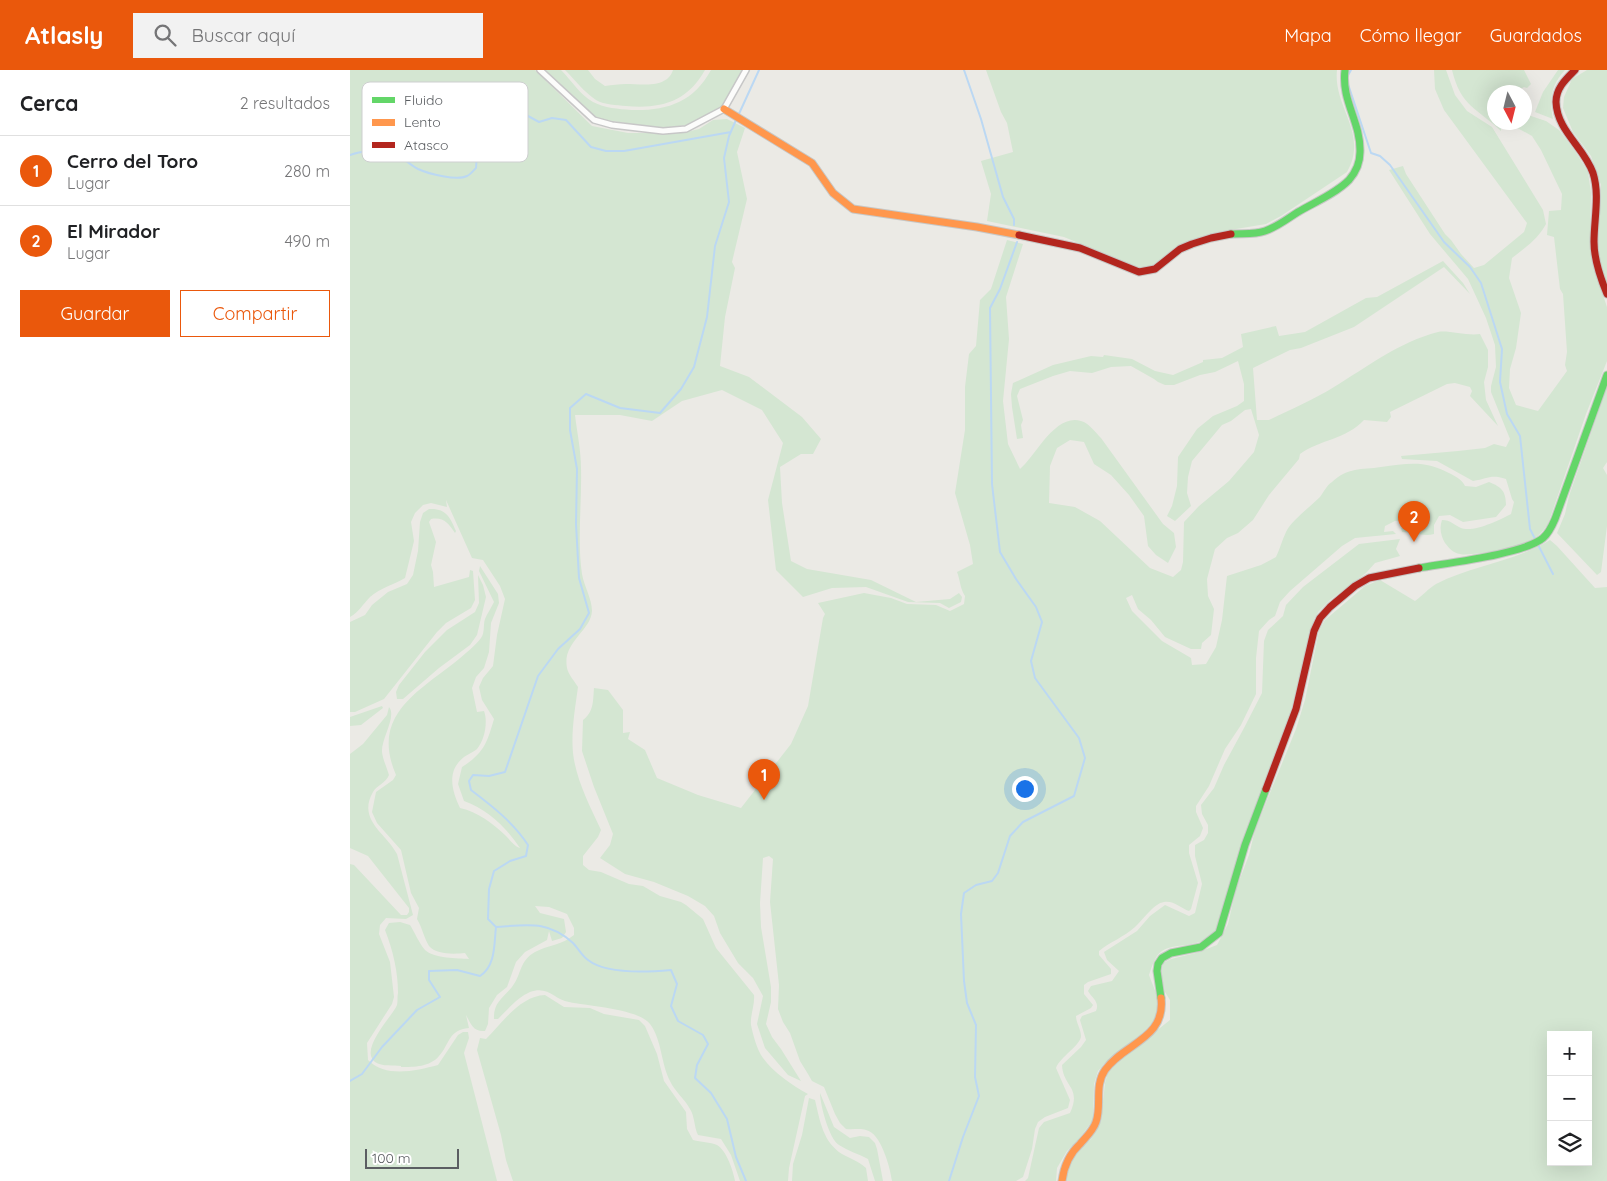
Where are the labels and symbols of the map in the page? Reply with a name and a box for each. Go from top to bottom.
legend [362,82,528,162]
north arrow [1487,85,1532,130]
text: Fluido [404,91,443,109]
text: Lento [404,113,441,131]
text: Atasco [404,136,449,154]
pin: 2 [1398,501,1430,542]
pin: 1 [748,759,780,800]
your location [1012,776,1038,802]
scale bar [365,1146,459,1169]

